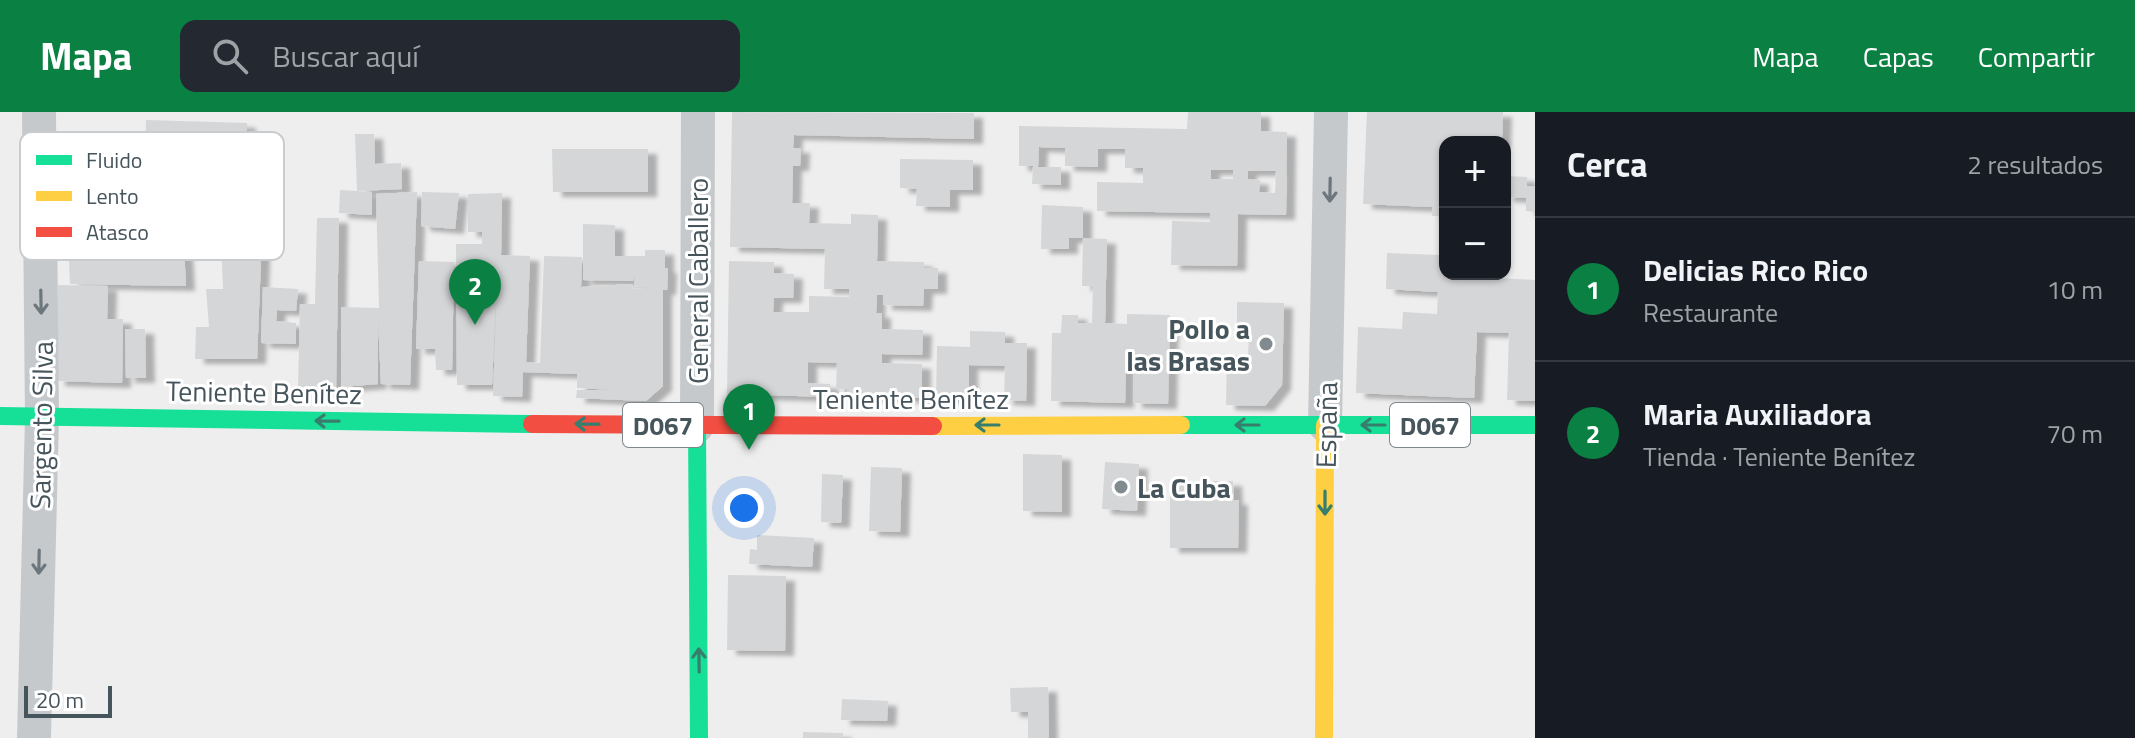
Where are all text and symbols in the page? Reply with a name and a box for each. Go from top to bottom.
search box [180,20,740,92]
text: Mapa [40,27,132,85]
text: Buscar aquí [272,33,419,79]
icon: search [208,34,252,78]
text: Mapa [1752,35,1819,78]
text: Capas [1863,35,1934,78]
text: Compartir [1978,35,2095,78]
legend [20,132,284,260]
map controls [1439,136,1511,280]
button: + [1439,136,1511,208]
text: Cerca [1567,138,1648,190]
text: Fluido [86,143,142,177]
text: 2 resultados [1967,145,2103,184]
one-way arrow [1322,176,1338,203]
street label: General Caballero [676,178,719,384]
text: Lento [86,179,139,213]
button: − [1439,208,1511,280]
text: Atasco [86,215,149,249]
text: Delicias Rico Rico [1643,247,1868,293]
pin: 2 [449,259,501,325]
text: 1 [1586,270,1600,309]
text: 10 m [2046,270,2103,309]
one-way arrow [33,288,49,315]
text: Restaurante [1643,293,1778,332]
place label: Pollo a las Brasas [1126,307,1250,382]
marker: Pollo a las Brasas [1257,335,1275,353]
street label: Sargento Silva [18,341,64,509]
street label: Teniente Benítez [166,369,362,415]
street label: Teniente Benítez [813,377,1009,420]
street label: España [1304,381,1348,469]
pin: 1 [723,384,775,450]
text: Maria Auxiliadora [1643,391,1872,437]
road number: D067 [623,403,703,447]
road number: D067 [1390,403,1470,447]
one-way arrow [314,413,341,429]
text: 2 [1586,414,1600,453]
text: 70 m [2046,414,2103,453]
one-way arrow [574,416,601,432]
one-way arrow [974,417,1001,433]
one-way arrow [1234,417,1261,433]
one-way arrow [1360,417,1387,433]
text: Tienda · Teniente Benítez [1643,437,1915,476]
place label: La Cuba [1137,466,1231,509]
marker: La Cuba [1112,478,1130,496]
your location [724,488,764,528]
one-way arrow [1317,489,1333,516]
one-way arrow [31,548,46,575]
one-way arrow [691,647,707,674]
scale bar [24,682,112,718]
text: 20 m [36,683,84,717]

